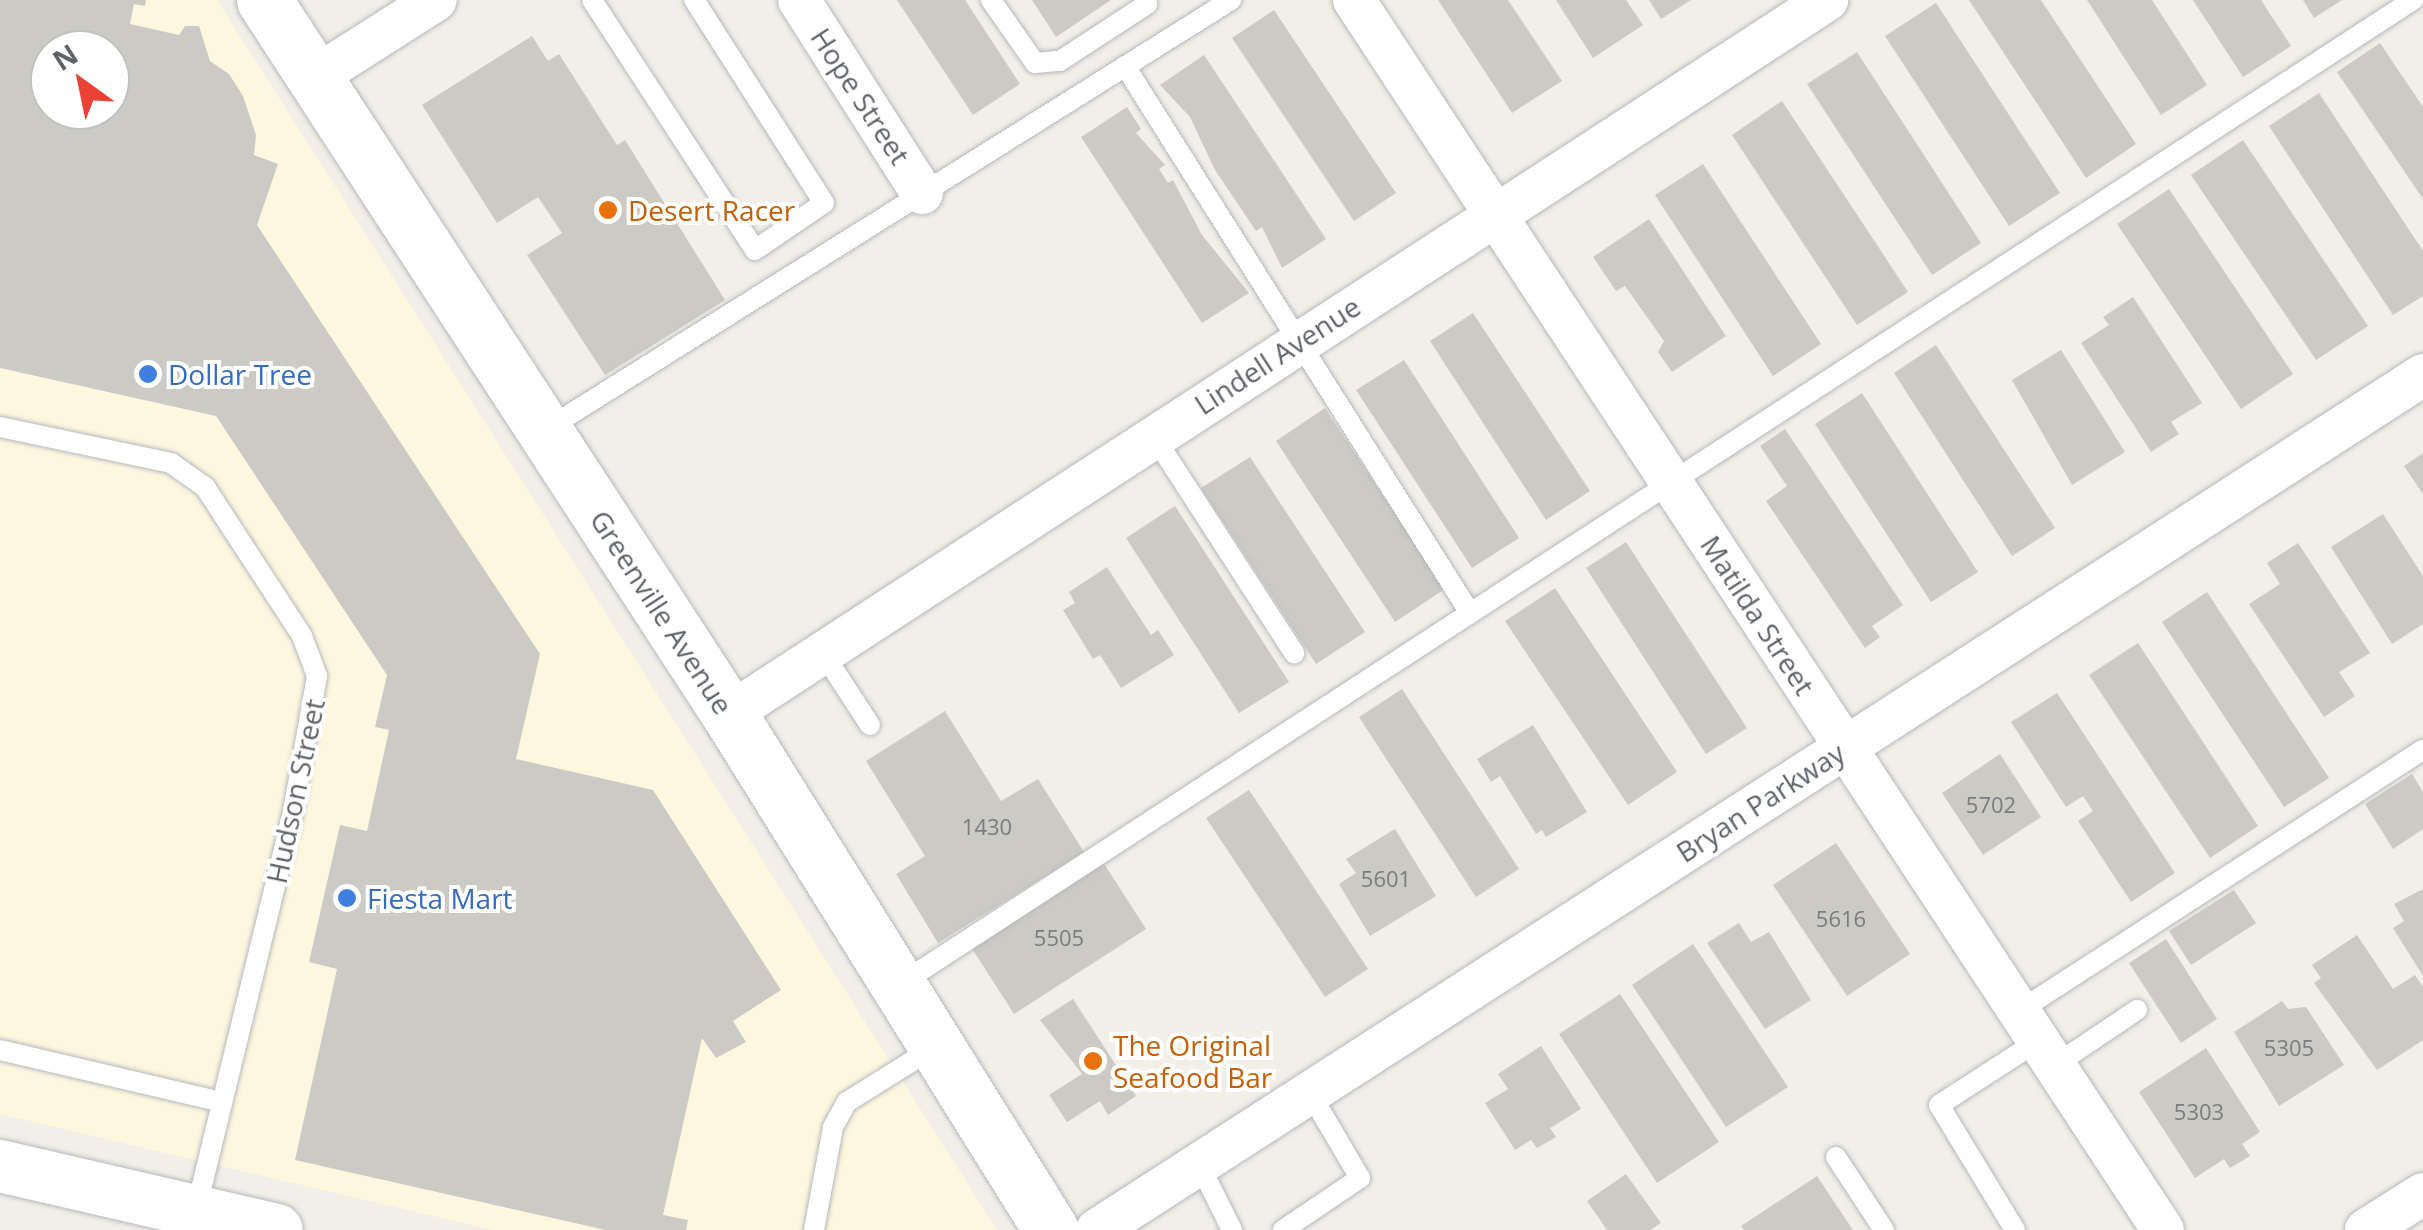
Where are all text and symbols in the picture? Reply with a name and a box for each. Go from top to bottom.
street label: Hope Street [804,22,918,170]
north arrow [30,30,130,130]
text: N [45,34,85,79]
place label: Desert Racer [628,193,795,227]
marker: Desert Racer [597,199,619,221]
street label: Lindell Avenue [1188,289,1366,421]
place label: Dollar Tree [168,357,312,391]
marker: Dollar Tree [137,363,159,385]
street label: Greenville Avenue [584,504,740,720]
street label: Matilda Street [1694,529,1822,701]
street label: Hudson Street [259,696,331,886]
street label: Bryan Parkway [1670,735,1850,869]
house number: 5702 [1966,792,2016,818]
house number: 1430 [962,814,1012,840]
house number: 5601 [1361,866,1411,892]
place label: Fiesta Mart [367,881,513,915]
marker: Fiesta Mart [336,887,358,909]
house number: 5616 [1816,906,1866,932]
house number: 5505 [1034,925,1084,951]
place label: The Original Seafood Bar [1113,1028,1272,1094]
house number: 5305 [2264,1035,2314,1061]
marker: The Original Seafood Bar [1082,1050,1104,1072]
house number: 5303 [2174,1099,2224,1125]

